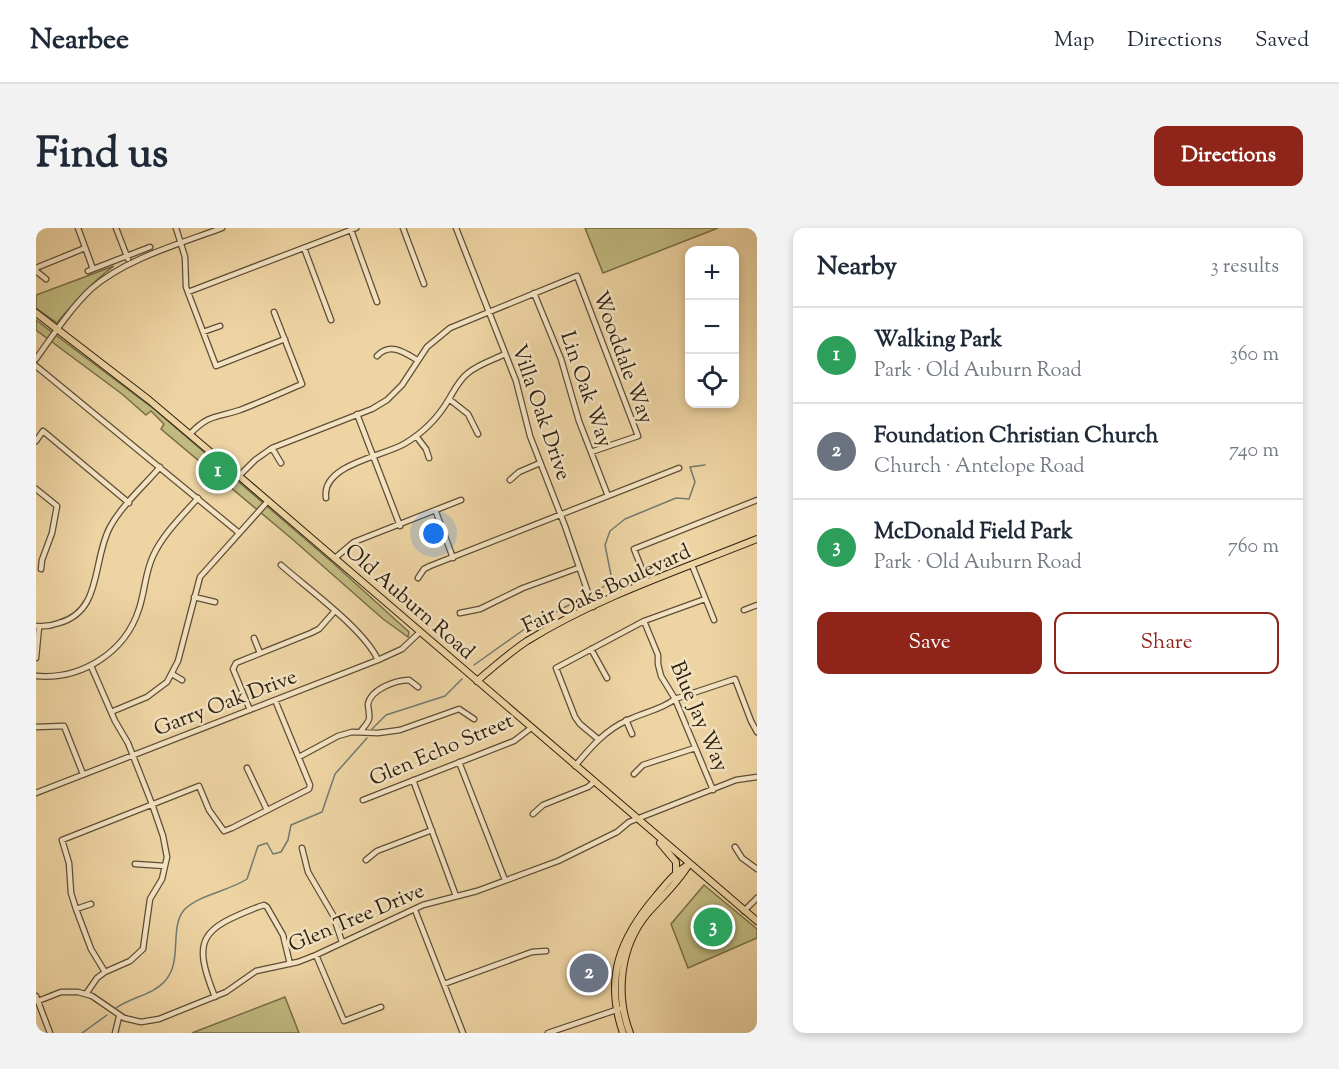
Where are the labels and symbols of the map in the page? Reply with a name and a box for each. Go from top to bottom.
street label: Wooddale Way [584,287,660,429]
street label: Lin Oak Way [551,328,619,452]
street label: Villa Oak Drive [503,341,577,484]
pin: 1 [198,448,237,494]
your location [419,519,448,548]
street label: Old Auburn Road [337,537,480,668]
street label: Fair Oaks Boulevard [518,537,696,642]
street label: Blue Jay Way [661,657,735,777]
street label: Garry Oak Drive [150,663,302,745]
street label: Glen Echo Street [365,707,518,795]
street label: Glen Tree Drive [284,877,429,961]
pin: 3 [694,904,732,950]
pin: 2 [570,950,608,996]

